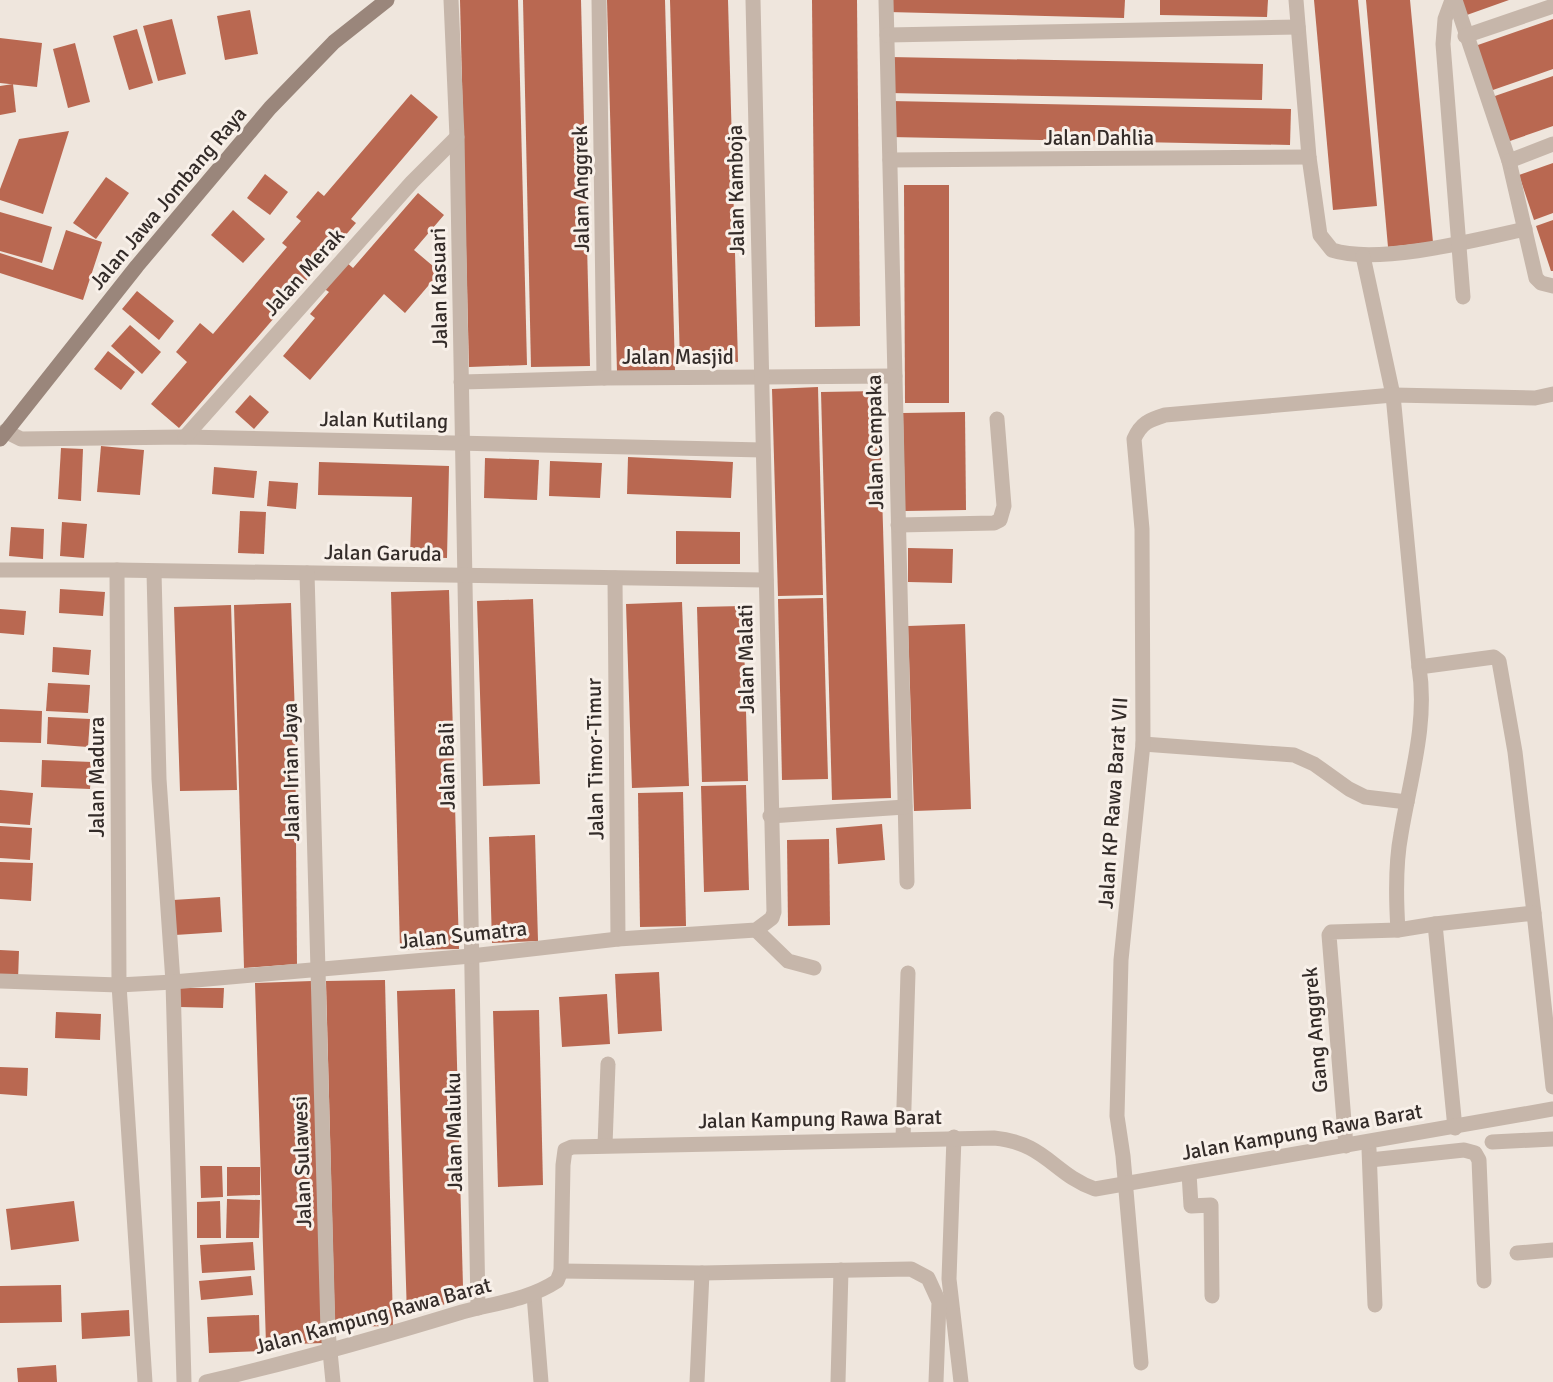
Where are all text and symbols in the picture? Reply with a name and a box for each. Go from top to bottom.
street label: Jalan Jawa Jombang Raya [84,101,252,295]
street label: Jalan Kamboja [722,124,750,256]
street label: Jalan Anggrek [567,125,595,253]
street label: Jalan Dahlia [1044,125,1154,151]
street label: Jalan Merak [258,223,350,321]
street label: Jalan Kasuari [425,227,453,349]
street label: Jalan Masjid [622,344,734,370]
street label: Jalan Cempaka [861,374,889,510]
street label: Jalan Kutilang [319,406,449,434]
street label: Jalan Garuda [324,539,442,567]
street label: Jalan Malati [732,604,760,714]
street label: Jalan Timor-Timur [581,677,609,840]
street label: Jalan KP Rawa Barat VII [1093,696,1133,910]
street label: Jalan Irian Jaya [277,703,305,841]
street label: Jalan Madura [84,717,110,837]
street label: Jalan Bali [433,722,461,810]
street label: Jalan Sumatra [398,915,528,955]
street label: Gang Anggrek [1297,966,1333,1094]
street label: Jalan Maluku [440,1072,468,1192]
street label: Jalan Sulawesi [287,1095,317,1229]
street label: Jalan Kampung Rawa Barat [1180,1098,1424,1166]
street label: Jalan Kampung Rawa Barat [698,1104,942,1134]
street label: Jalan Kampung Rawa Barat [252,1272,494,1360]

